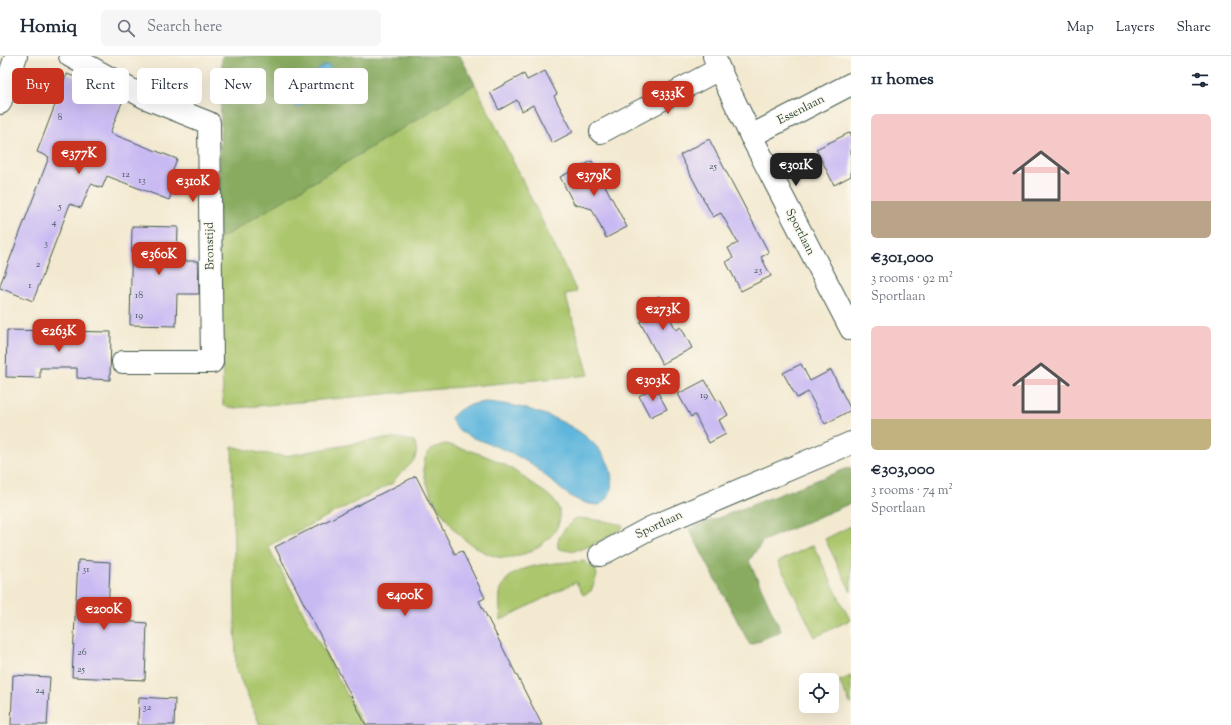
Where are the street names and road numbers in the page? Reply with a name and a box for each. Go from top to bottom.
street label: Essenlaan [774,90,828,130]
street label: Sportlaan [781,205,819,259]
street label: Bronstijd [201,222,219,270]
street label: Sportlaan [632,506,686,544]

